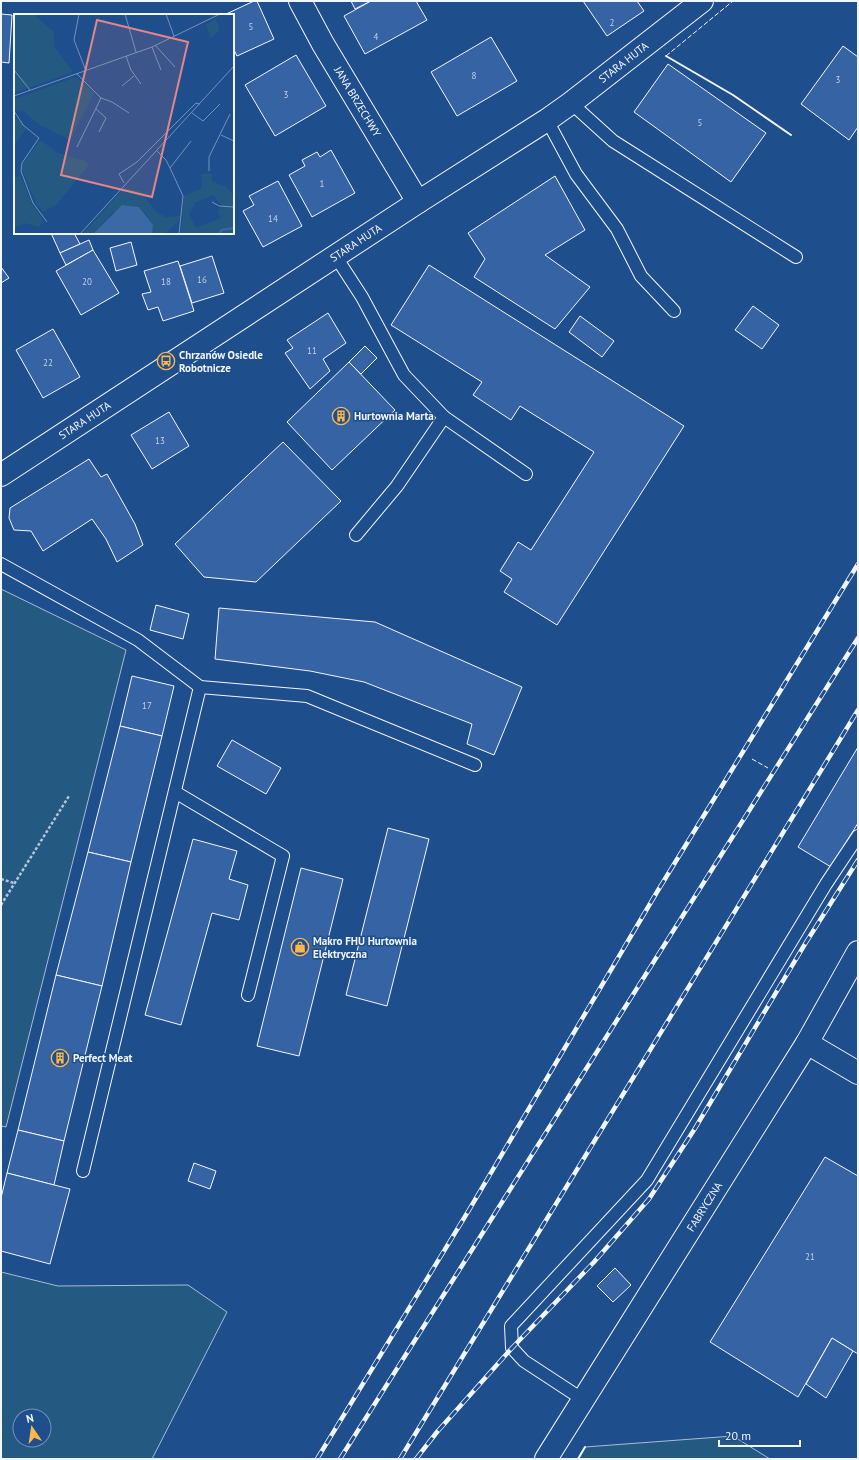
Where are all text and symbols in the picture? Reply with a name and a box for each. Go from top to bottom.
inset map [14,14,234,234]
house number: 2 [610,17,615,28]
house number: 5 [249,21,254,32]
house number: 4 [374,31,379,42]
street label: STARA HUTA [596,38,651,86]
street label: JANA BRZECHWY [331,63,385,140]
house number: 8 [472,70,477,81]
house number: 3 [836,74,841,85]
house number: 3 [284,89,289,100]
house number: 5 [698,117,703,128]
house number: 1 [320,178,325,189]
house number: 14 [268,213,278,224]
street label: STARA HUTA [327,220,385,265]
house number: 16 [197,274,207,285]
house number: 20 [82,276,92,287]
house number: 18 [161,276,171,287]
house number: 11 [307,345,317,356]
place label: Chrzanów Osiedle Robotnicze [179,348,263,375]
bus stop icon: Chrzanów Osiedle Robotnicze [156,351,176,371]
house number: 22 [43,357,53,368]
street label: STARA HUTA [56,398,114,442]
building icon: Hurtownia Marta [331,406,351,426]
place label: Hurtownia Marta [354,409,434,423]
house number: 13 [155,435,165,446]
house number: 17 [142,700,152,711]
place label: Makro FHU Hurtownia Elektryczna [313,934,417,961]
shop icon: Makro FHU Hurtownia Elektryczna [290,937,310,957]
building icon: Perfect Meat [50,1048,70,1068]
place label: Perfect Meat [73,1051,133,1065]
street label: FABRYCZNA [684,1179,725,1234]
house number: 21 [805,1251,815,1262]
north arrow [12,1408,52,1448]
text: N [25,1411,35,1426]
scale bar [719,1422,800,1448]
text: 20 m [725,1428,751,1443]

